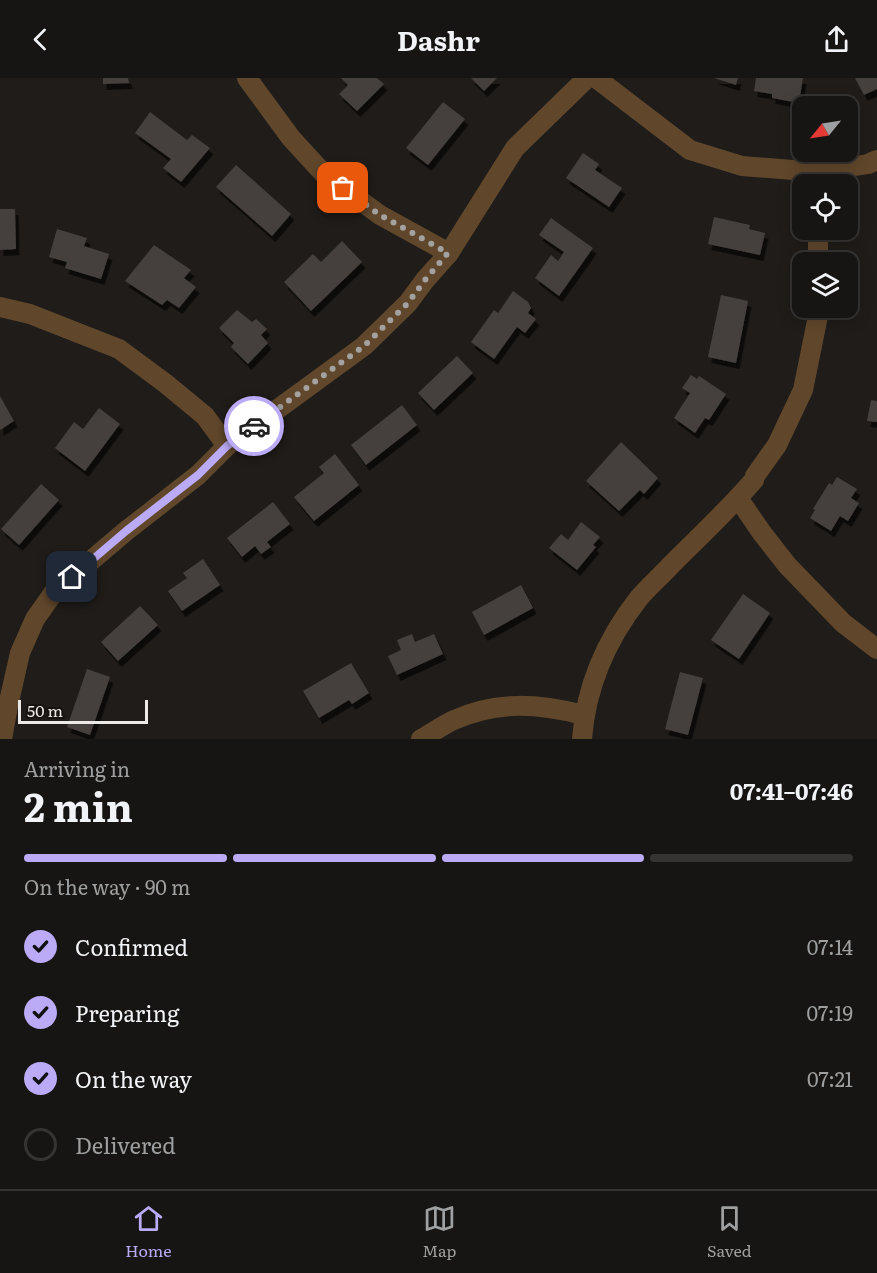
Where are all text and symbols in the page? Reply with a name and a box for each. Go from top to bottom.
text: Dashr [397,19,480,59]
icon: back [24,23,57,56]
icon: share [820,23,853,56]
north arrow [792,96,858,162]
map controls [792,96,858,318]
pin [317,162,368,213]
icon: bag [326,171,359,204]
button: locate [792,174,858,240]
button: layers [792,252,858,318]
courier [224,396,284,456]
icon: car [238,410,271,443]
pin [46,551,97,602]
icon: home [55,560,88,593]
scale bar [18,697,148,724]
text: 50 m [27,698,63,722]
text: Arriving in [24,753,130,783]
text: 07:41–07:46 [730,774,853,807]
text: 2 min [24,776,133,834]
text: On the way · 90 m [24,871,190,901]
icon: check [24,930,57,963]
text: Confirmed [75,930,188,963]
text: 07:14 [807,931,853,961]
icon: check [24,996,57,1029]
text: Preparing [75,996,179,1029]
text: 07:19 [806,997,853,1027]
icon: check [24,1062,57,1095]
text: On the way [75,1062,192,1095]
text: 07:21 [807,1063,853,1093]
text: Delivered [75,1128,176,1161]
tab: Home [125,1202,172,1262]
tab: Map [422,1202,456,1262]
tab: Saved [707,1202,752,1262]

